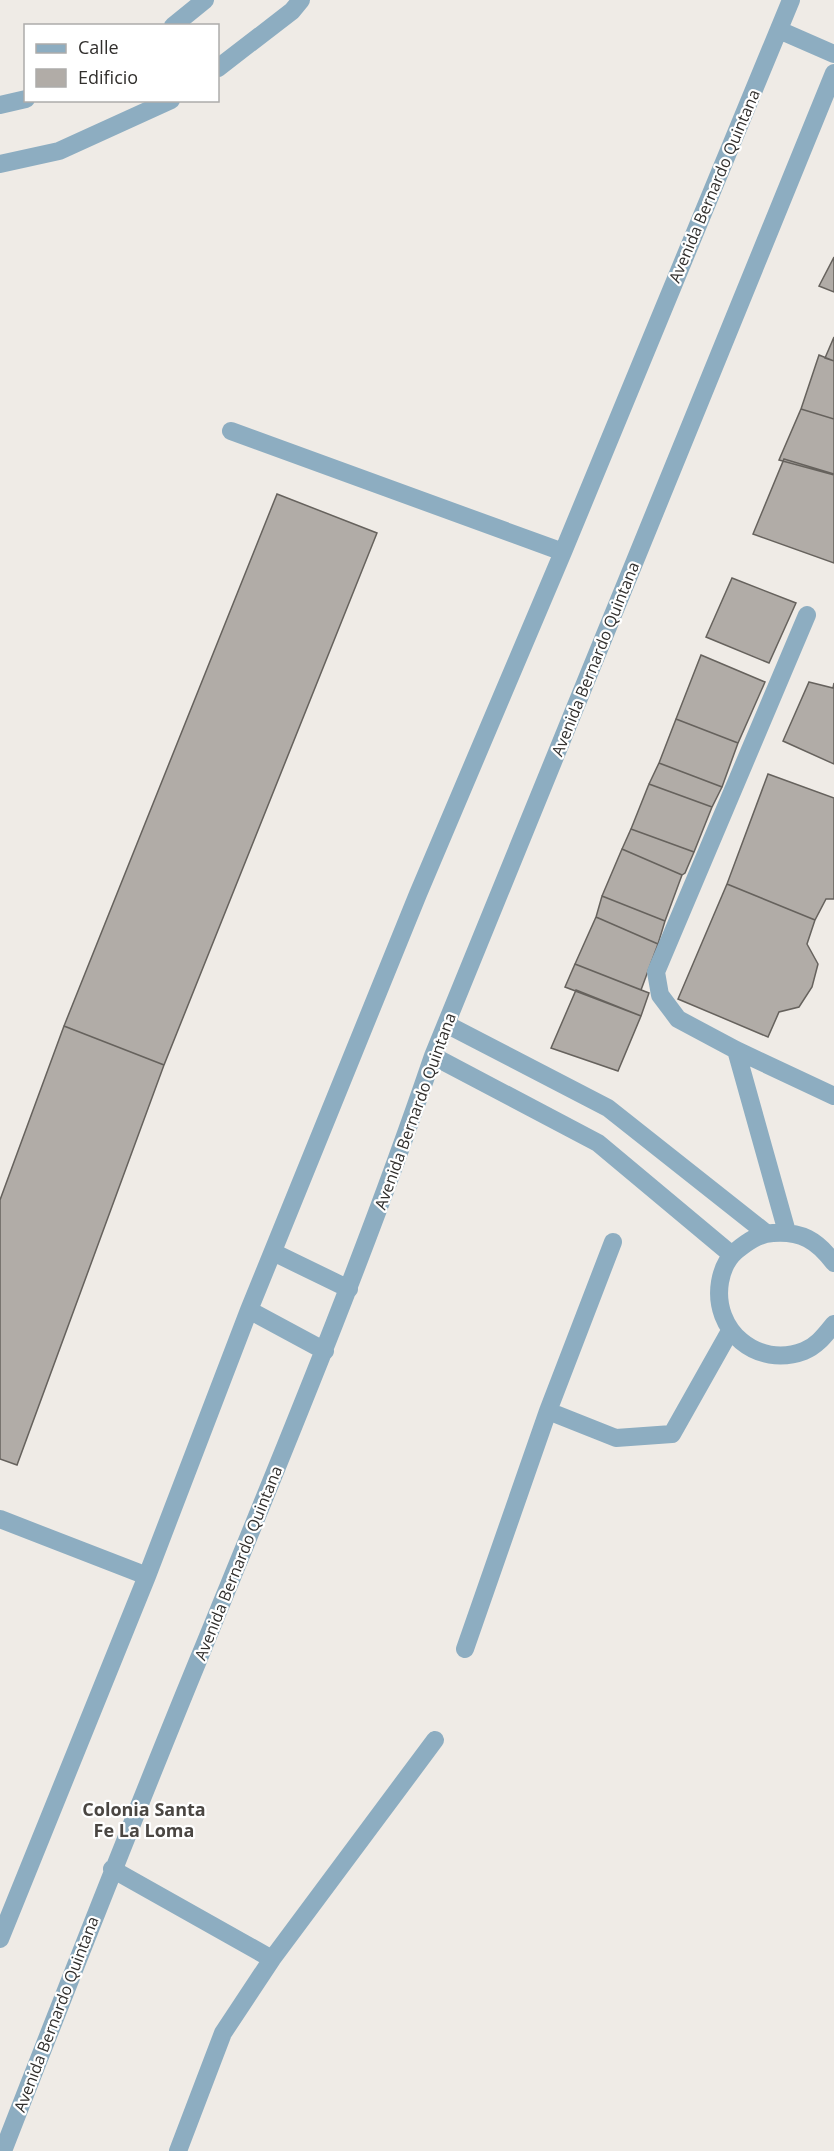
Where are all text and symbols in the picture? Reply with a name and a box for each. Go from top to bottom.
legend [24,24,219,102]
text: Calle [78,35,119,59]
text: Edificio [78,65,138,89]
street label: Avenida Bernardo Quintana [663,86,765,286]
street label: Avenida Bernardo Quintana [546,559,644,759]
street label: Avenida Bernardo Quintana [369,1010,461,1212]
street label: Avenida Bernardo Quintana [189,1463,287,1663]
district label: Colonia Santa Fe La Loma [82,1797,206,1842]
street label: Avenida Bernardo Quintana [8,1913,104,2115]

